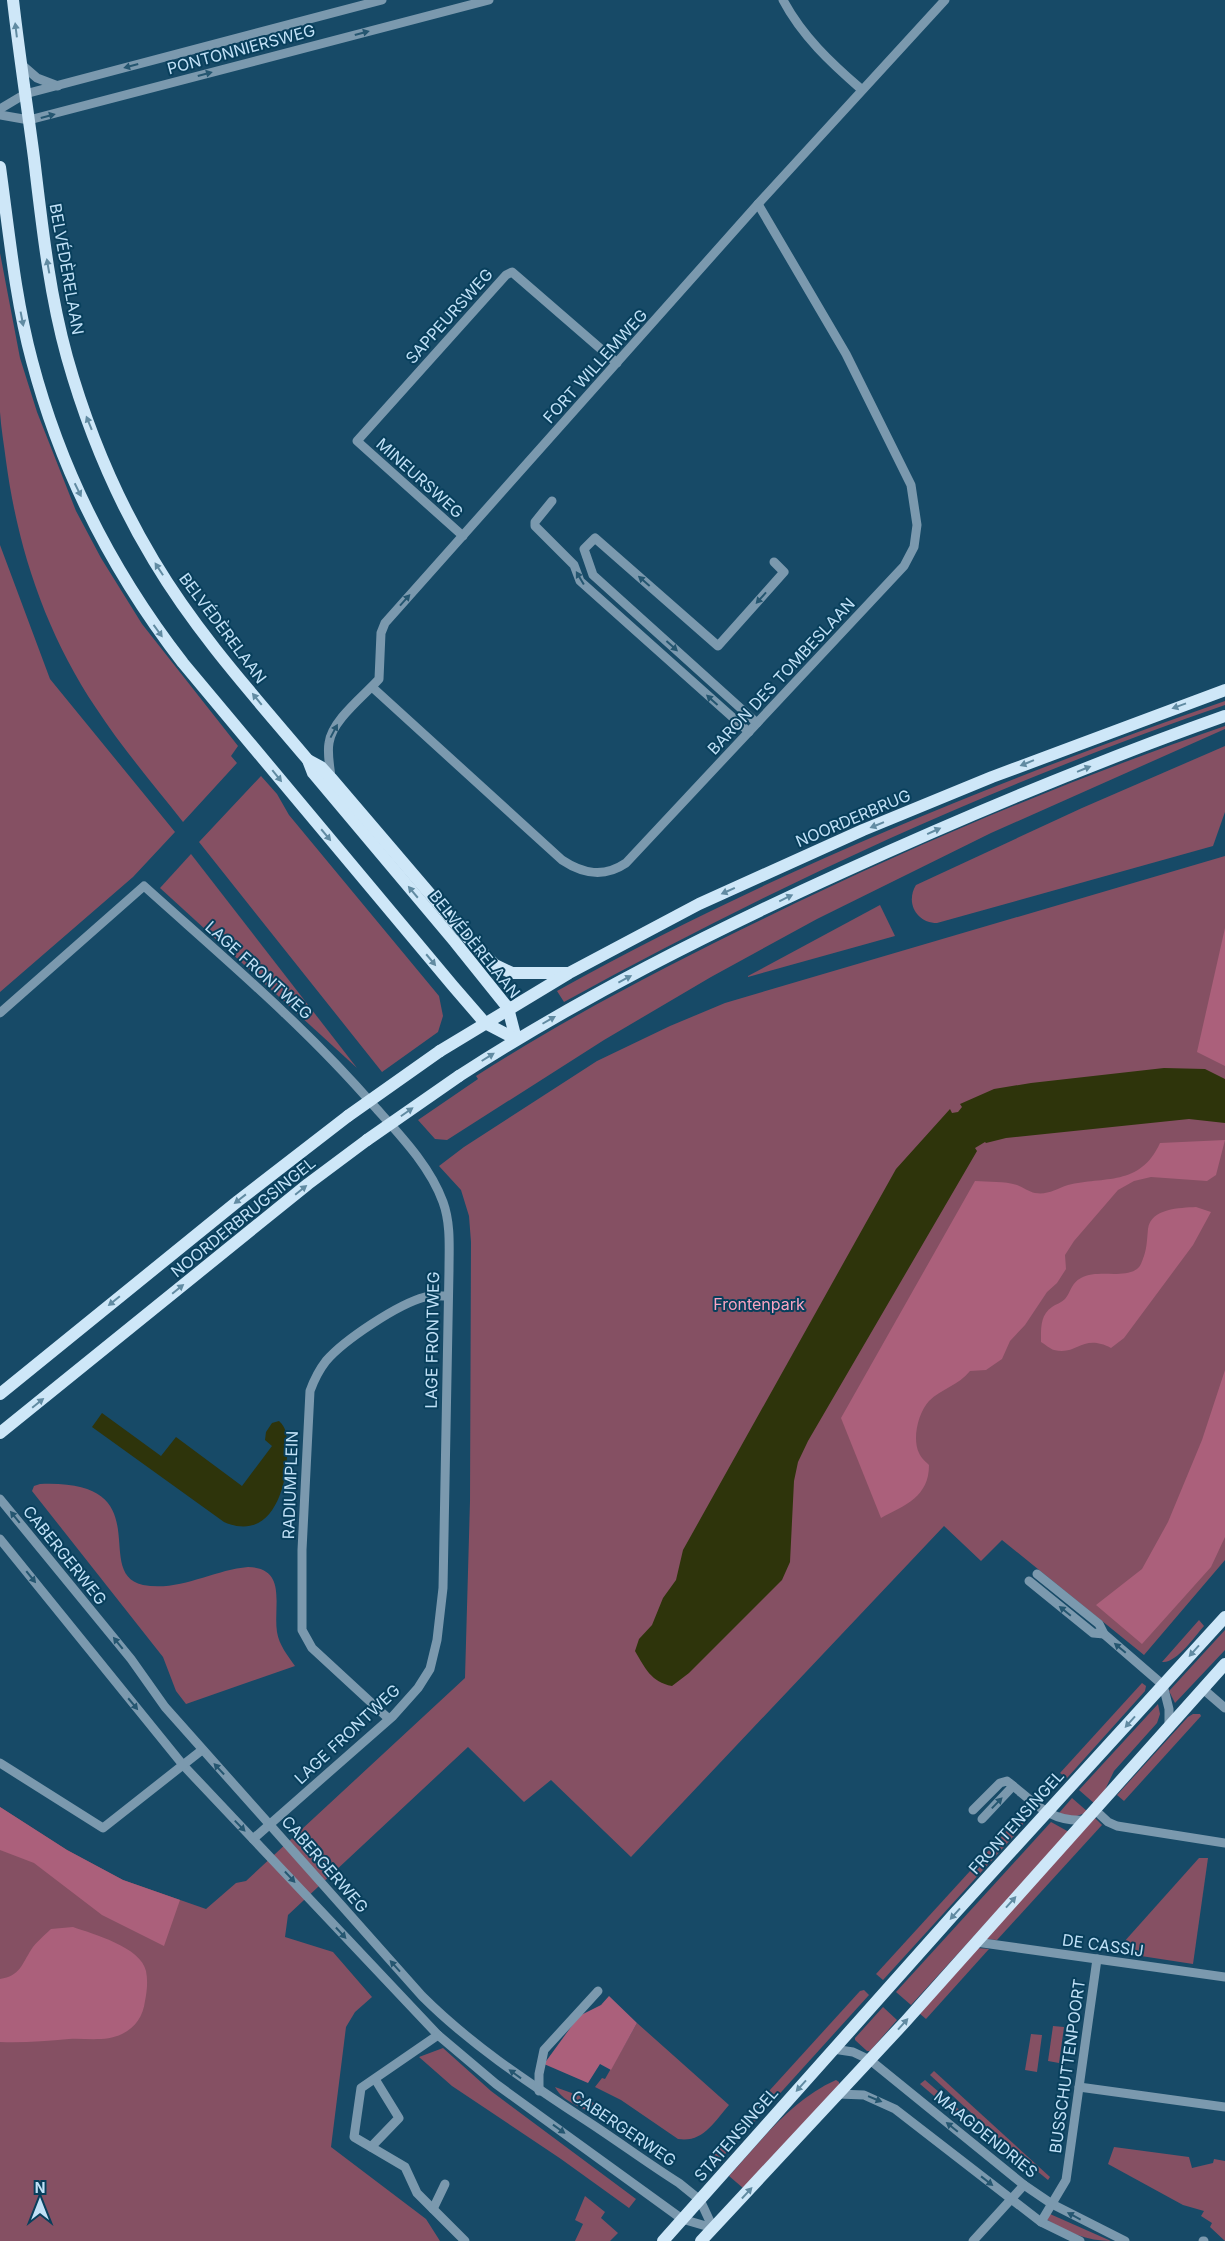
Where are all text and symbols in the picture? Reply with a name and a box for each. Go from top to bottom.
street label: PONTONNIERSWEG [165,20,317,78]
one-way arrow [12,21,20,37]
one-way arrow [354,29,370,37]
one-way arrow [124,62,139,70]
one-way arrow [197,70,212,78]
one-way arrow [40,111,55,119]
street label: BELVÉDÈRELAAN [46,202,88,336]
one-way arrow [44,257,52,273]
street label: SAPPEURSWEG [401,264,497,368]
street label: FORT WILLEMWEG [539,305,651,427]
one-way arrow [19,312,27,328]
one-way arrow [85,415,93,430]
street label: MINEURSWEG [372,434,468,522]
one-way arrow [74,483,82,497]
one-way arrow [154,562,164,576]
street label: BELVÉDÈRELAAN [175,569,271,687]
one-way arrow [576,572,585,585]
one-way arrow [639,575,651,587]
one-way arrow [755,591,767,603]
one-way arrow [400,594,411,607]
street label: BARON DES TOMBESLAAN [703,594,859,758]
one-way arrow [153,624,164,637]
one-way arrow [666,641,679,652]
one-way arrow [251,693,262,706]
one-way arrow [707,694,719,706]
one-way arrow [1171,702,1186,710]
one-way arrow [330,723,338,738]
one-way arrow [1020,760,1034,768]
one-way arrow [1076,764,1091,772]
one-way arrow [271,769,282,782]
street label: NOORDERBRUG [793,785,913,851]
one-way arrow [869,821,884,829]
one-way arrow [927,827,941,835]
one-way arrow [321,828,332,841]
one-way arrow [407,885,418,898]
street label: BELVÉDÈRELAAN [425,886,525,1002]
one-way arrow [721,887,735,895]
one-way arrow [778,894,793,902]
street label: LAGE FRONTWEG [201,917,317,1023]
one-way arrow [425,953,436,966]
one-way arrow [618,975,632,983]
one-way arrow [542,1016,555,1025]
one-way arrow [481,1053,494,1062]
one-way arrow [400,1107,414,1117]
street label: NOORDERBRUGSINGEL [167,1153,319,1281]
one-way arrow [294,1184,307,1195]
one-way arrow [233,1194,247,1204]
street label: LAGE FRONTWEG [421,1271,443,1409]
one-way arrow [171,1284,184,1295]
park label: Frontenpark [713,1294,805,1314]
one-way arrow [108,1296,121,1307]
one-way arrow [31,1397,44,1408]
street label: RADIUMPLEIN [278,1430,302,1540]
street label: CABERGERWEG [19,1501,111,1609]
one-way arrow [10,1511,21,1523]
one-way arrow [25,1571,36,1584]
one-way arrow [1059,1605,1072,1616]
one-way arrow [112,1637,123,1650]
one-way arrow [1114,1643,1127,1654]
one-way arrow [1188,1644,1200,1656]
street label: LAGE FRONTWEG [290,1680,404,1788]
one-way arrow [127,1697,139,1709]
one-way arrow [1124,1715,1136,1727]
one-way arrow [213,1763,225,1775]
street label: FRONTENSINGEL [964,1766,1068,1878]
one-way arrow [991,1797,1003,1809]
street label: CABERGERWEG [277,1811,373,1917]
one-way arrow [234,1819,246,1831]
one-way arrow [284,1871,296,1883]
one-way arrow [1005,1897,1017,1909]
one-way arrow [949,1907,961,1919]
one-way arrow [335,1926,347,1938]
street label: DE CASSIJ [1061,1929,1145,1961]
one-way arrow [389,1959,400,1972]
street label: BUSSCHUTTENPOORT [1045,1977,1089,2155]
one-way arrow [897,2018,909,2030]
one-way arrow [508,2069,522,2079]
one-way arrow [795,2079,806,2092]
street label: STATENSINGEL [690,2083,782,2185]
street label: CABERGERWEG [568,2086,680,2170]
street label: MAAGDENDRIES [930,2086,1042,2182]
one-way arrow [868,2096,883,2104]
one-way arrow [946,2121,959,2132]
one-way arrow [552,2124,566,2134]
north arrow [15,2176,65,2226]
one-way arrow [980,2176,993,2187]
text: N [35,2179,45,2196]
one-way arrow [741,2187,753,2199]
one-way arrow [1067,2212,1081,2220]

